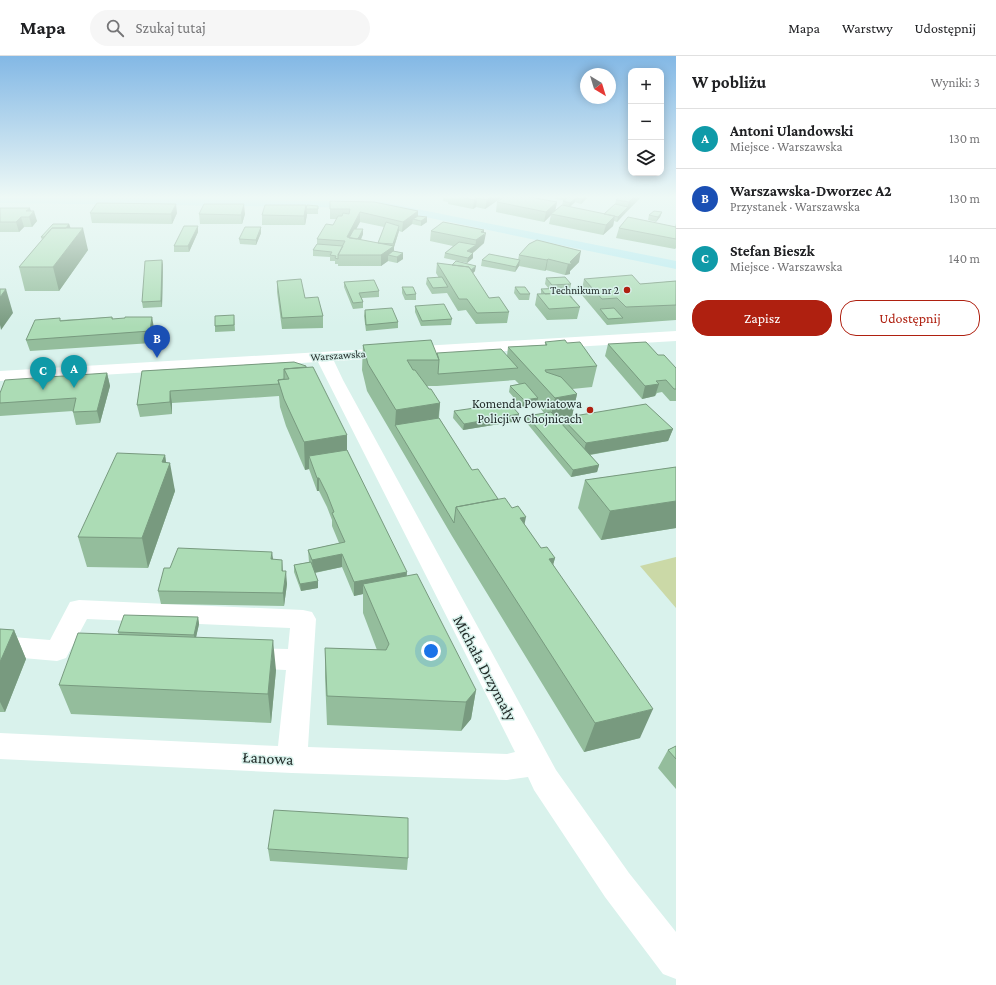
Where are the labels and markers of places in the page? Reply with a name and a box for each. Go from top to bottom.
place label: Technikum nr 2 [550,284,619,296]
marker: Technikum nr 2 [622,285,632,295]
pin: B [144,325,170,358]
pin: A [61,355,87,388]
pin: C [30,357,56,390]
place label: Komenda Powiatowa Policji w Chojnicach [472,396,582,427]
marker: Komenda Powiatowa Policji w Chojnicach [585,405,595,415]

